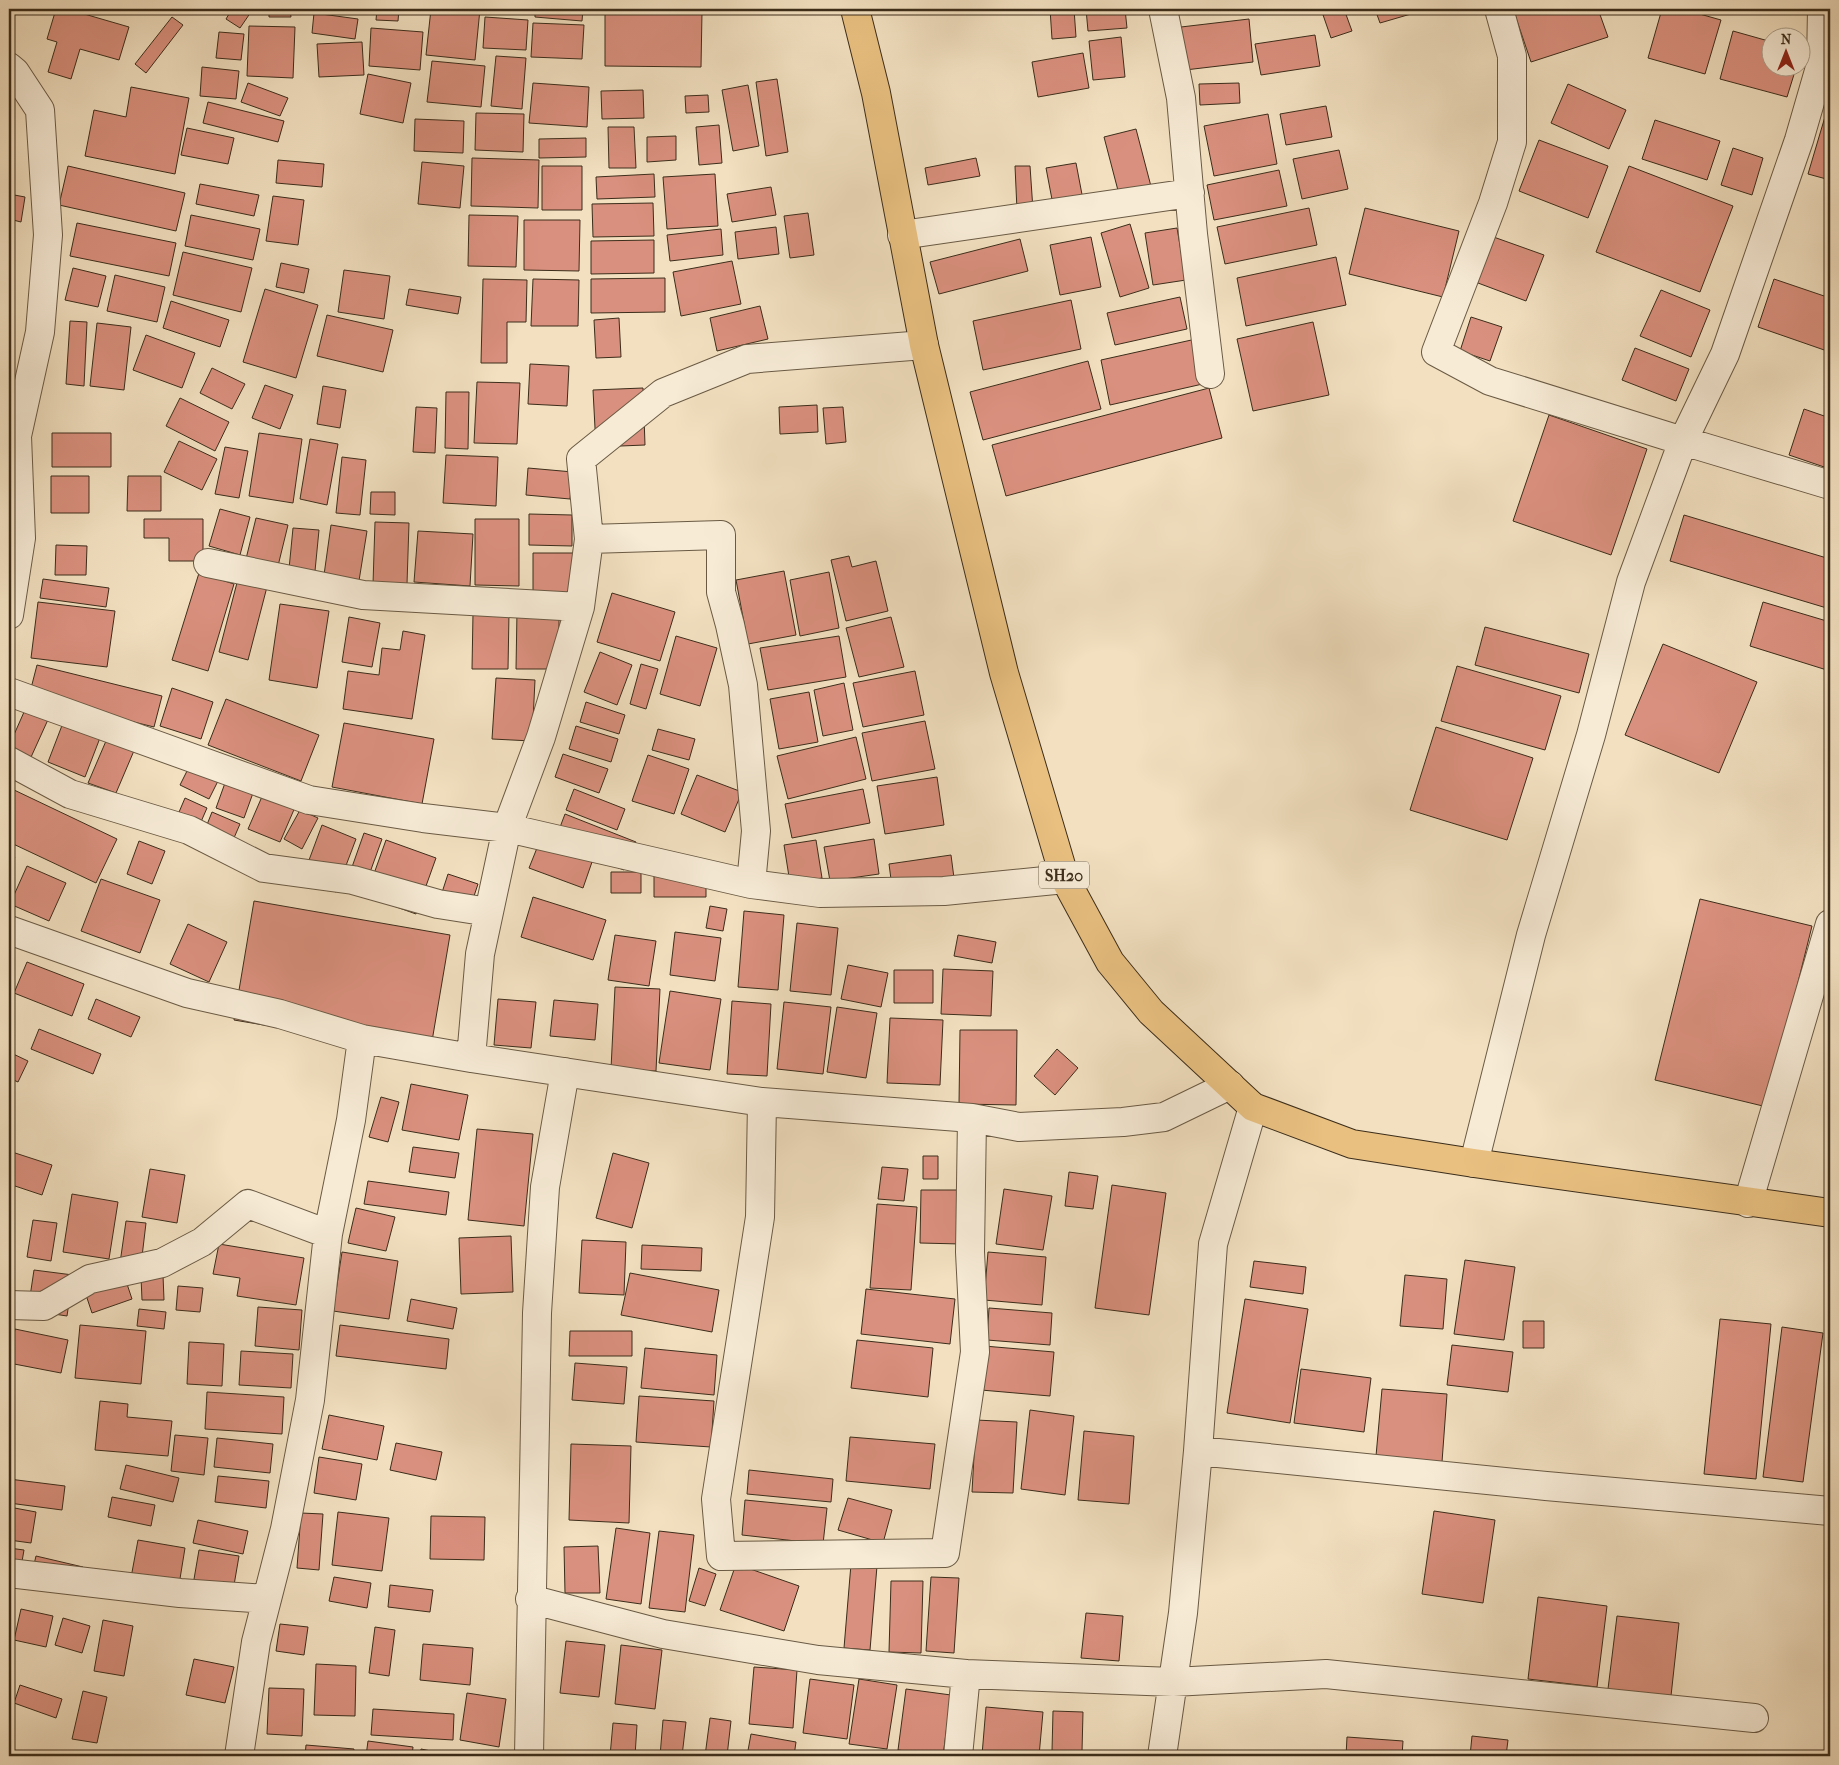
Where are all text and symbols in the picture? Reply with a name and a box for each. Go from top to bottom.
north arrow [1762,28,1812,78]
text: N [1781,31,1792,48]
road number: SH20 [1039,862,1089,888]

